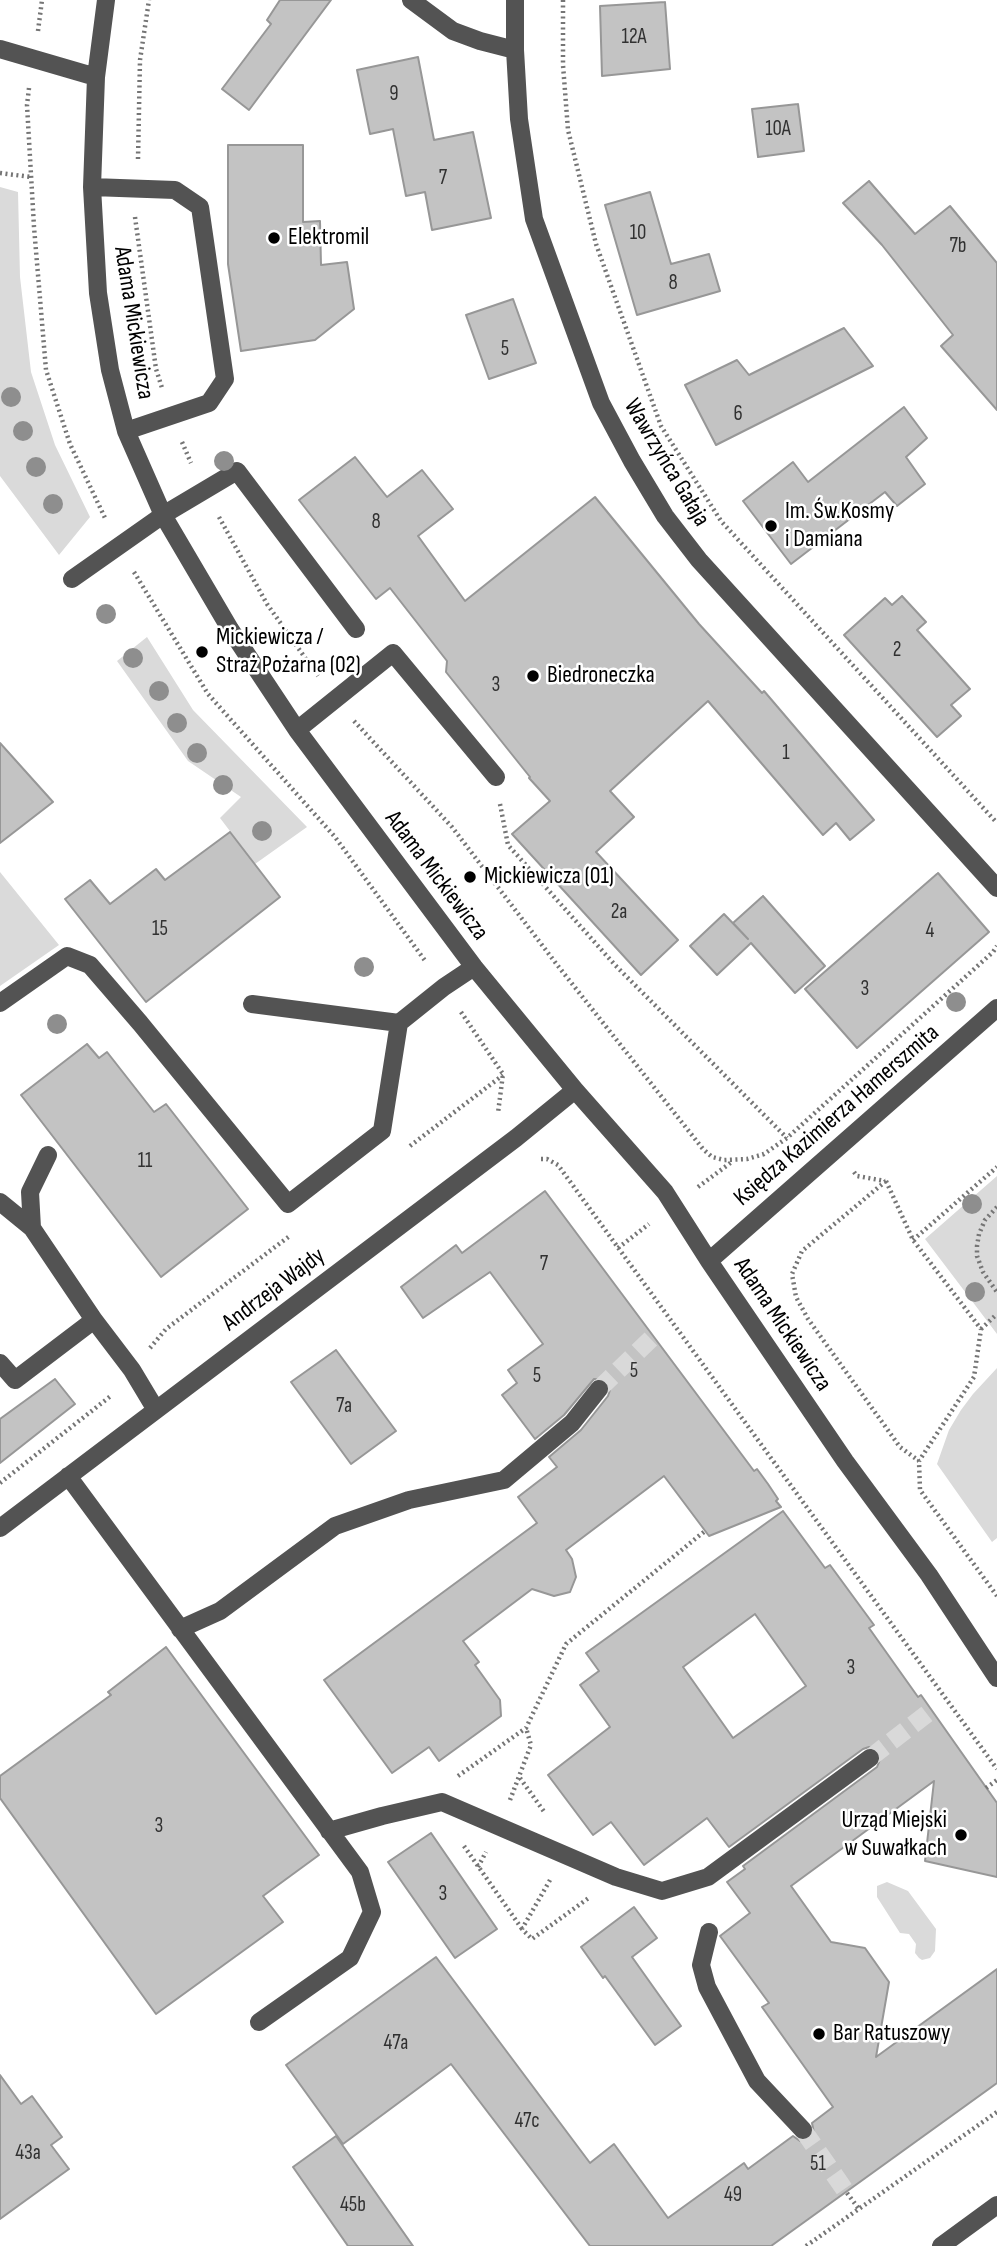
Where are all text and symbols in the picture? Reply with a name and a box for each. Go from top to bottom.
house number: 12A [621,25,647,51]
house number: 9 [389,82,399,108]
house number: 10A [765,117,791,143]
house number: 7 [439,166,447,192]
house number: 10 [630,221,646,247]
place label: Elektromil [288,224,369,252]
marker: Elektromil [266,230,282,246]
house number: 7b [949,234,967,260]
street label: Adama Mickiewicza [107,245,159,401]
house number: 8 [668,271,678,297]
house number: 5 [501,337,509,363]
street label: Wawrzyńca Gałaja [617,394,715,532]
house number: 6 [733,402,743,428]
place label: Im. Św.Kosmy i Damiana [785,498,894,554]
house number: 8 [371,510,381,536]
marker: Im. Św.Kosmy i Damiana [763,518,779,534]
place label: Mickiewicza / Straż Pożarna (02) [216,624,361,680]
house number: 2 [893,638,901,664]
marker: Mickiewicza / Straż Pożarna (02) [194,644,210,660]
place label: Biedroneczka [547,662,655,690]
marker: Biedroneczka [525,668,541,684]
house number: 3 [492,673,500,699]
house number: 1 [782,741,790,767]
street label: Adama Mickiewicza [378,806,494,946]
place label: Mickiewicza (01) [484,863,614,891]
marker: Mickiewicza (01) [462,869,478,885]
house number: 2a [611,900,627,926]
house number: 15 [152,917,168,943]
house number: 4 [926,919,934,945]
house number: 3 [861,977,869,1003]
street label: Księdza Kazimierza Hamerszmita [729,1019,945,1213]
house number: 11 [138,1149,152,1175]
street label: Andrzeja Wajdy [217,1242,331,1338]
house number: 7 [540,1252,548,1278]
street label: Adama Mickiewicza [727,1253,837,1397]
house number: 5 [630,1359,638,1385]
house number: 5 [533,1364,541,1390]
house number: 7a [336,1394,352,1420]
house number: 3 [847,1656,855,1682]
place label: Urząd Miejski w Suwałkach [842,1807,947,1863]
house number: 3 [155,1814,163,1840]
marker: Urząd Miejski w Suwałkach [953,1827,969,1843]
house number: 3 [439,1882,447,1908]
place label: Bar Ratuszowy [833,2020,950,2048]
marker: Bar Ratuszowy [811,2026,827,2042]
house number: 47a [384,2031,408,2057]
house number: 47c [514,2109,540,2135]
house number: 43a [15,2141,41,2167]
house number: 51 [810,2152,826,2178]
house number: 49 [724,2183,742,2209]
house number: 45b [340,2193,366,2219]

